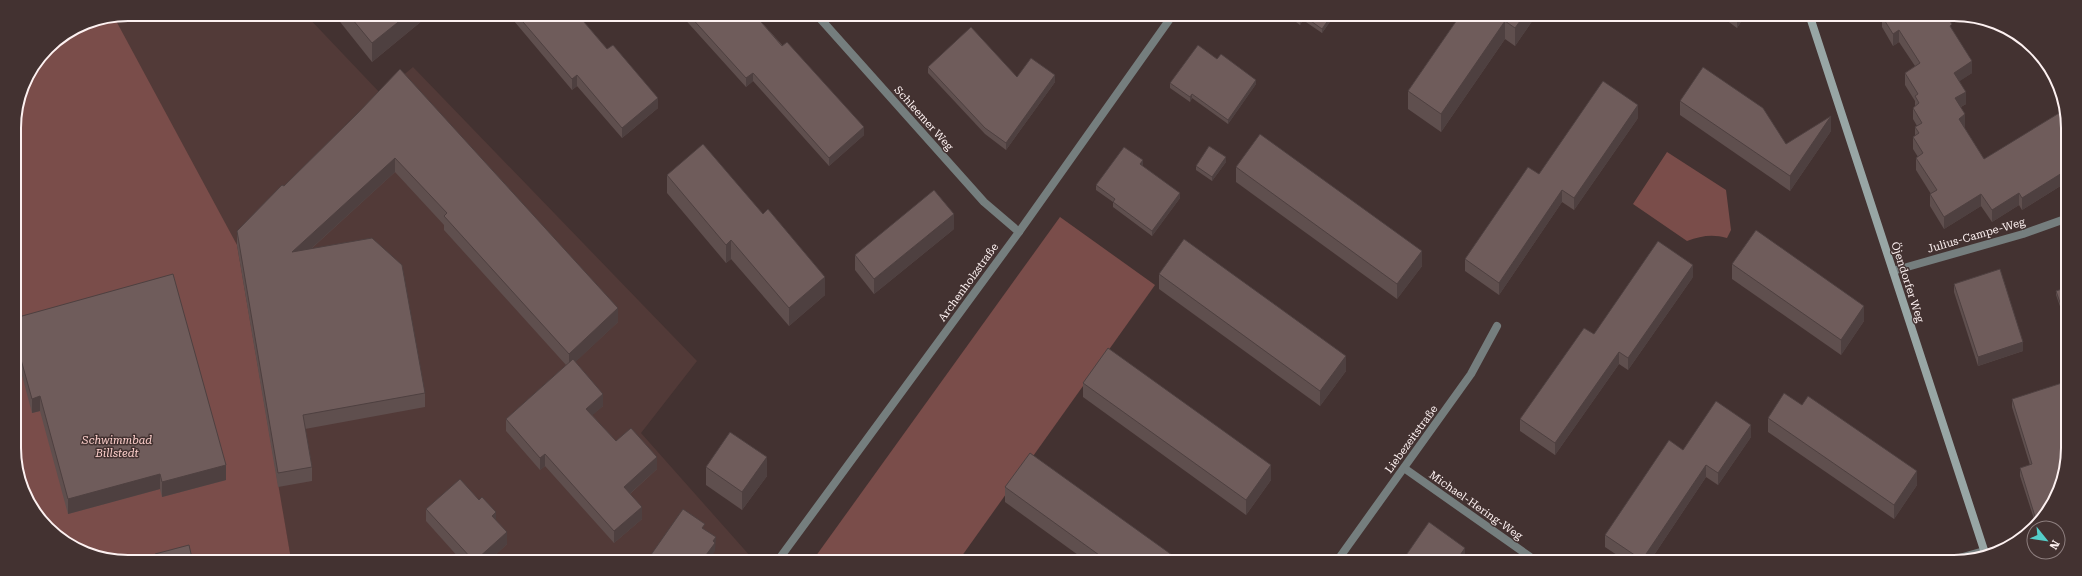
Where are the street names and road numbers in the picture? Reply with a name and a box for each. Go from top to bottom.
street label: Schleemer Weg [891,84,956,154]
street label: Julius-Campe-Weg [1926,215,2027,256]
street label: Öjendorfer Weg [1888,240,1928,325]
street label: Archenholzstraße [936,241,1001,324]
street label: Liebezeitstraße [1382,403,1440,476]
street label: Michael-Hering-Weg [1426,468,1526,543]

